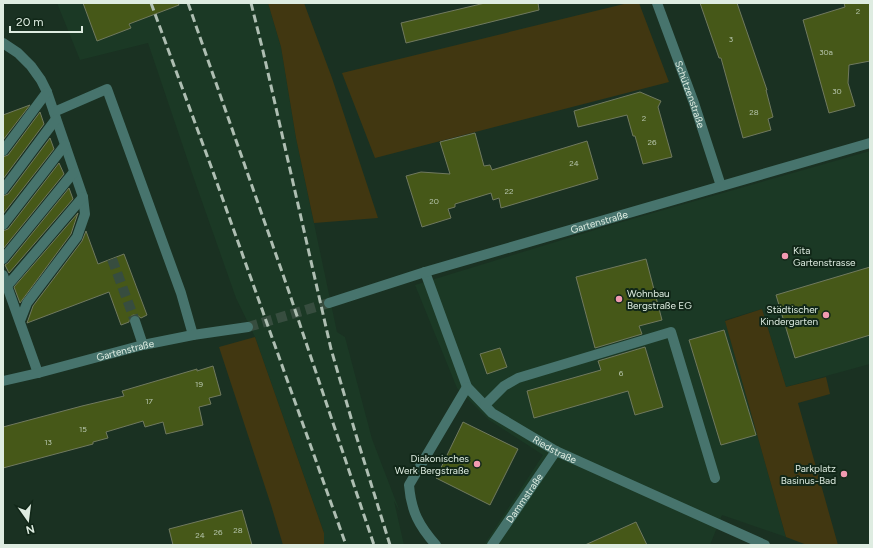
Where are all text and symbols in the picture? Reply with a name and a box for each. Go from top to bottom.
house number: 2 [856,6,860,16]
scale bar [10,8,82,34]
text: 20 m [16,15,44,29]
house number: 3 [729,34,733,44]
house number: 30a [819,47,833,57]
street label: Schützenstraße [672,59,708,130]
house number: 30 [832,86,842,96]
house number: 28 [749,107,759,117]
house number: 2 [642,113,646,123]
house number: 26 [648,137,657,147]
house number: 24 [569,158,579,168]
house number: 22 [505,186,513,196]
house number: 20 [429,196,439,206]
street label: Gartenstraße [569,207,630,237]
place label: Kita Gartenstrasse [793,244,856,269]
marker: Kita Gartenstrasse [780,251,790,261]
place label: Wohnbau Bergstraße EG [627,287,692,312]
marker: Wohnbau Bergstraße EG [614,294,624,304]
place label: Städtischer Kindergarten [760,303,819,328]
marker: Städtischer Kindergarten [821,310,831,320]
street label: Gartenstraße [95,337,156,364]
house number: 6 [619,368,624,378]
house number: 19 [195,379,203,389]
house number: 17 [145,396,153,406]
house number: 15 [79,424,87,434]
street label: Riedstraße [530,433,579,467]
house number: 13 [44,437,52,447]
place label: Diakonisches Werk Bergstraße [395,452,470,477]
marker: Diakonisches Werk Bergstraße [472,459,482,469]
place label: Parkplatz Basinus-Bad [781,462,836,487]
marker: Parkplatz Basinus-Bad [839,469,849,479]
street label: Dammstraße [503,470,546,525]
north arrow [8,500,48,540]
text: N [25,522,36,537]
house number: 28 [233,525,243,535]
house number: 26 [214,527,223,537]
house number: 24 [195,530,205,540]

